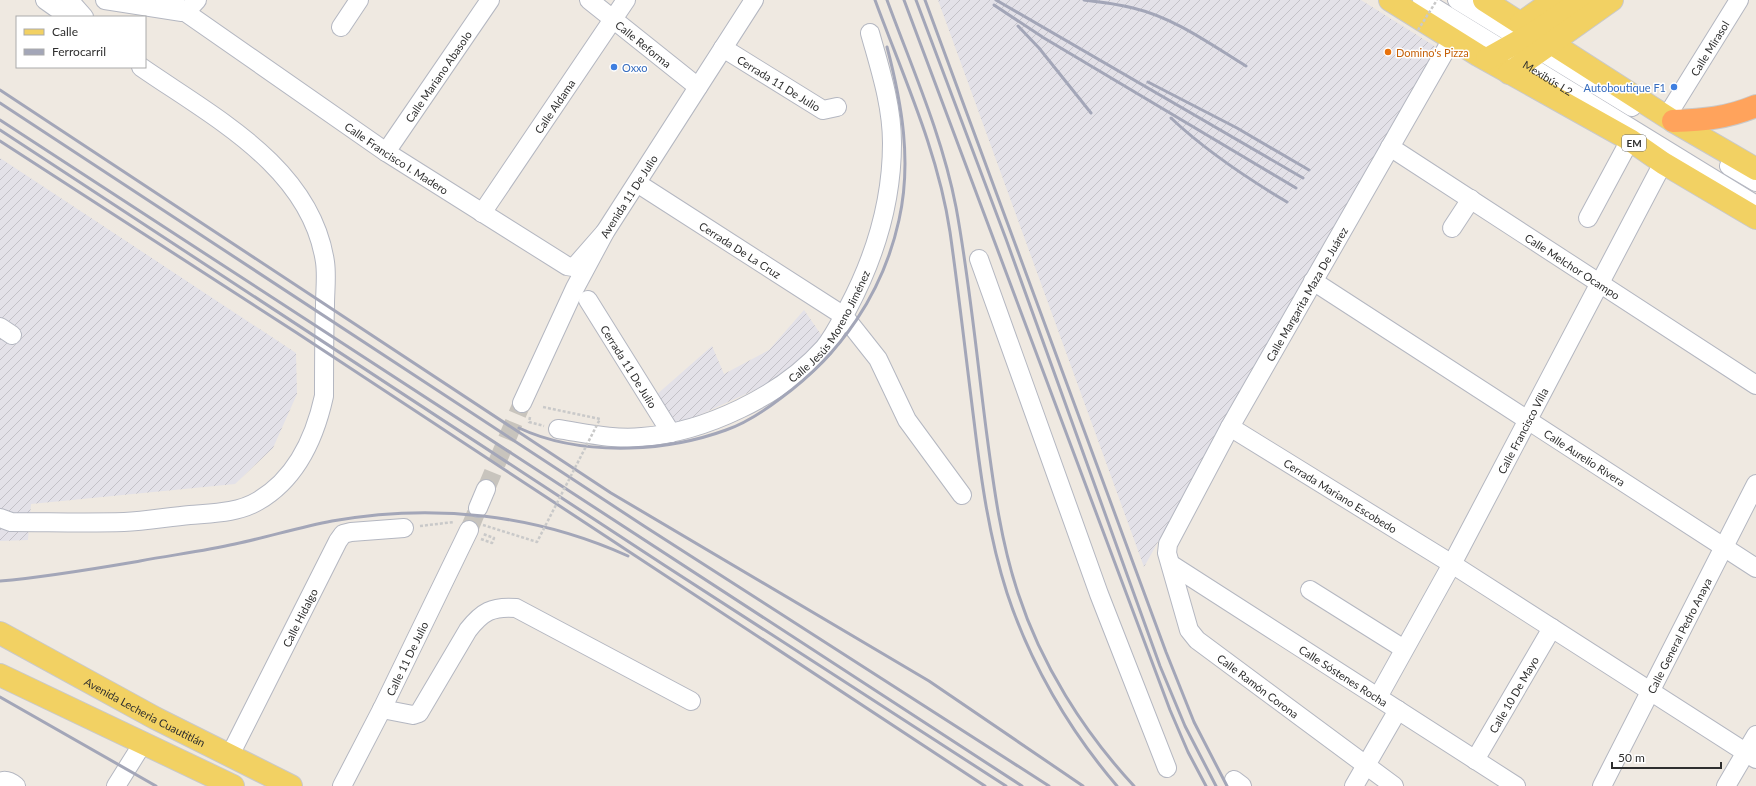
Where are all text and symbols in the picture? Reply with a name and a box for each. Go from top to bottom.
legend [16,16,146,68]
street label: Calle Reforma [613,18,674,70]
street label: Calle Mirasol [1687,18,1731,78]
text: Calle [52,24,78,39]
street label: Calle Mariano Abasolo [402,28,474,124]
text: Ferrocarril [52,44,106,59]
place label: Domino's Pizza [1396,46,1469,59]
marker: Domino's Pizza [1383,47,1393,57]
street label: Cerrada 11 De Julio [735,52,823,113]
street label: Mexibús L2 [1521,57,1575,98]
place label: Oxxo [622,61,648,74]
marker: Oxxo [609,62,619,72]
street label: Calle Aldama [531,77,577,136]
place label: Autoboutique F1 [1584,81,1666,94]
marker: Autoboutique F1 [1669,82,1679,92]
street label: Calle Francisco I. Madero [343,119,451,196]
road number: EM [1622,135,1646,151]
street label: Avenida 11 De Julio [597,152,660,240]
street label: Cerrada De La Cruz [697,219,784,280]
street label: Calle Margarita Maza De Juárez [1263,224,1350,363]
street label: Calle Melchor Ocampo [1523,230,1623,301]
street label: Calle Jesús Moreno Jiménez [785,268,872,384]
street label: Cerrada 11 De Julio [599,322,660,410]
street label: Calle Francisco Villa [1494,385,1550,476]
street label: Calle Aurelio Rivera [1542,426,1628,488]
street label: Cerrada Mariano Escobedo [1282,455,1400,535]
street label: Calle General Pedro Anaya [1644,575,1714,695]
street label: Calle Hidalgo [279,586,320,649]
street label: Calle 11 De Julio [383,619,430,698]
street label: Calle Sóstenes Rocha [1297,642,1390,708]
street label: Calle Ramón Corona [1215,651,1301,721]
street label: Calle 10 De Mayo [1486,654,1541,735]
street label: Avenida Lecheria Cuautitlán [82,674,208,749]
scale bar [1612,744,1721,770]
text: 50 m [1618,750,1645,765]

